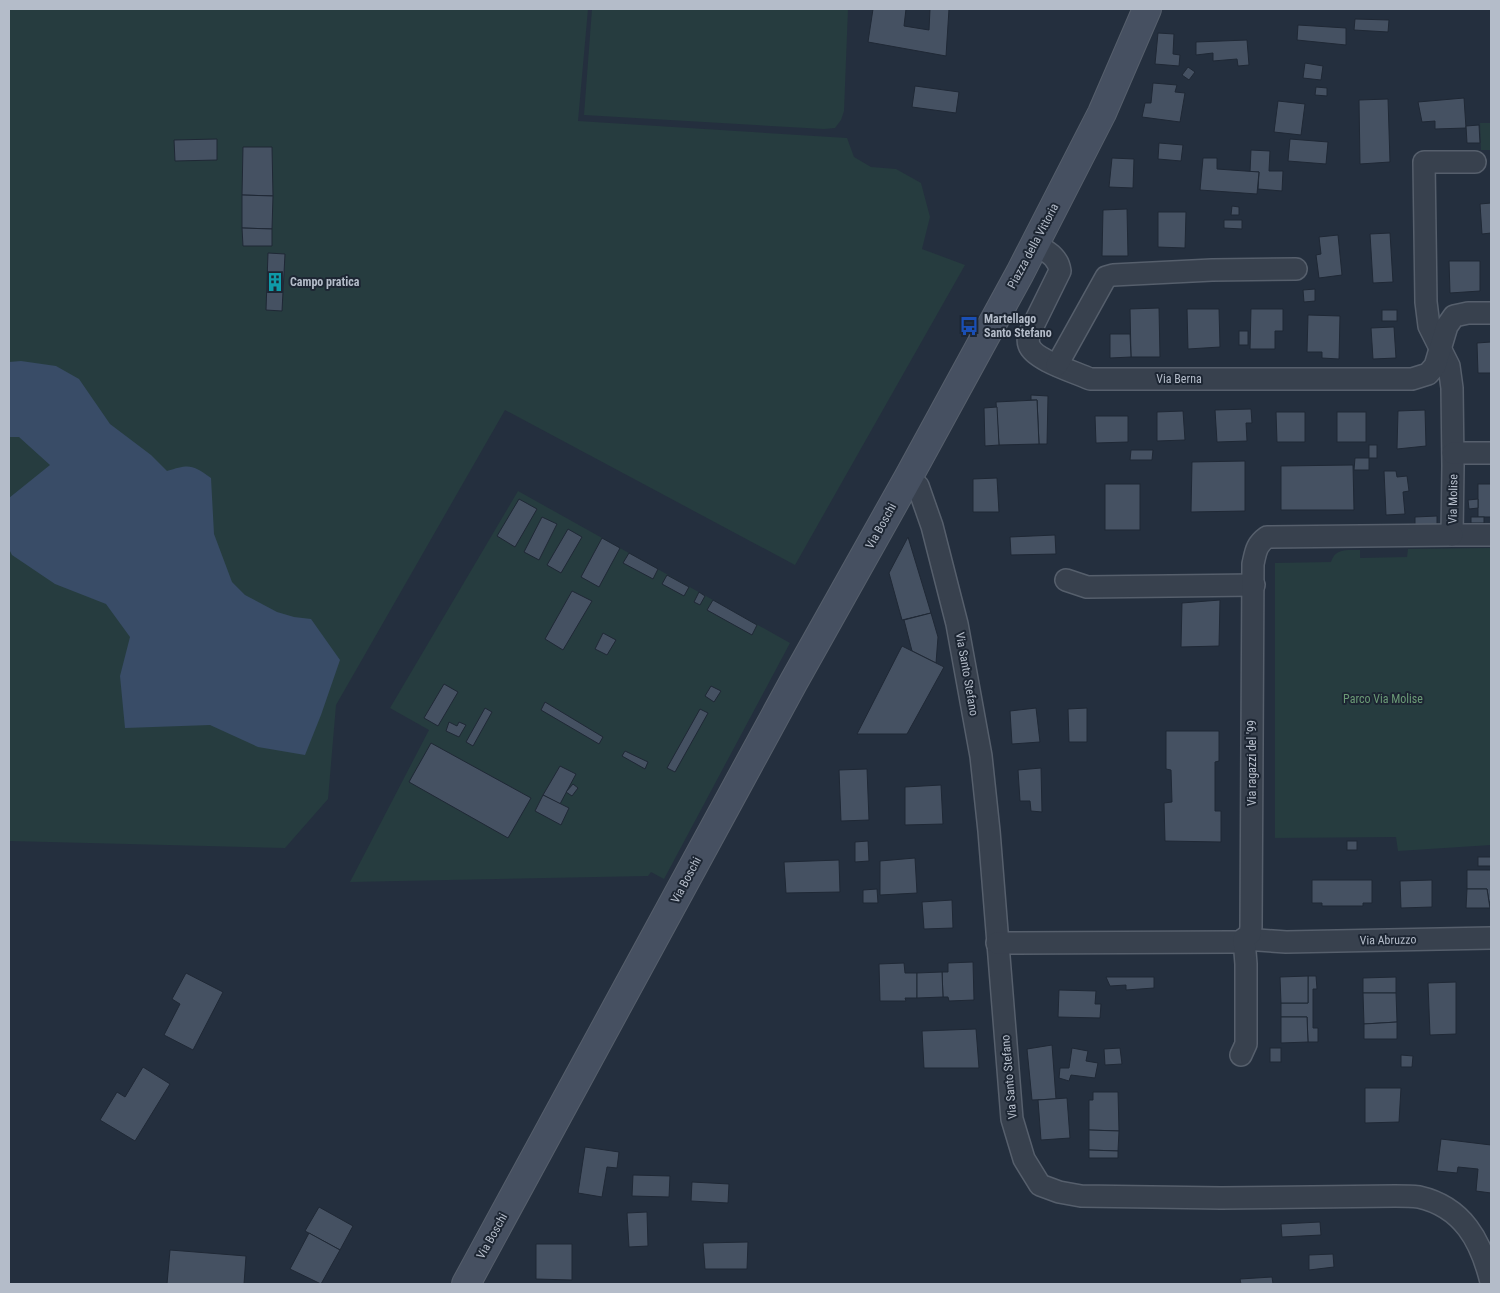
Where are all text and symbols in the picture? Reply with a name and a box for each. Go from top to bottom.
street label: Piazza della Vittoria [1005,201,1061,291]
building icon: Campo pratica [264,271,286,293]
place label: Campo pratica [290,275,360,289]
place label: Martellago Santo Stefano [984,312,1052,340]
bus stop icon: Martellago Santo Stefano [958,315,980,337]
street label: Via Berna [1156,372,1202,386]
street label: Via Molise [1446,474,1460,524]
street label: Via Boschi [863,501,899,551]
street label: Via Santo Stefano [953,631,981,717]
park label: Parco Via Molise [1343,692,1423,706]
street label: Via ragazzi del '99 [1245,720,1259,806]
street label: Via Boschi [668,855,704,905]
street label: Via Abruzzo [1360,933,1416,947]
street label: Via Santo Stefano [998,1034,1020,1120]
street label: Via Boschi [474,1211,510,1261]

